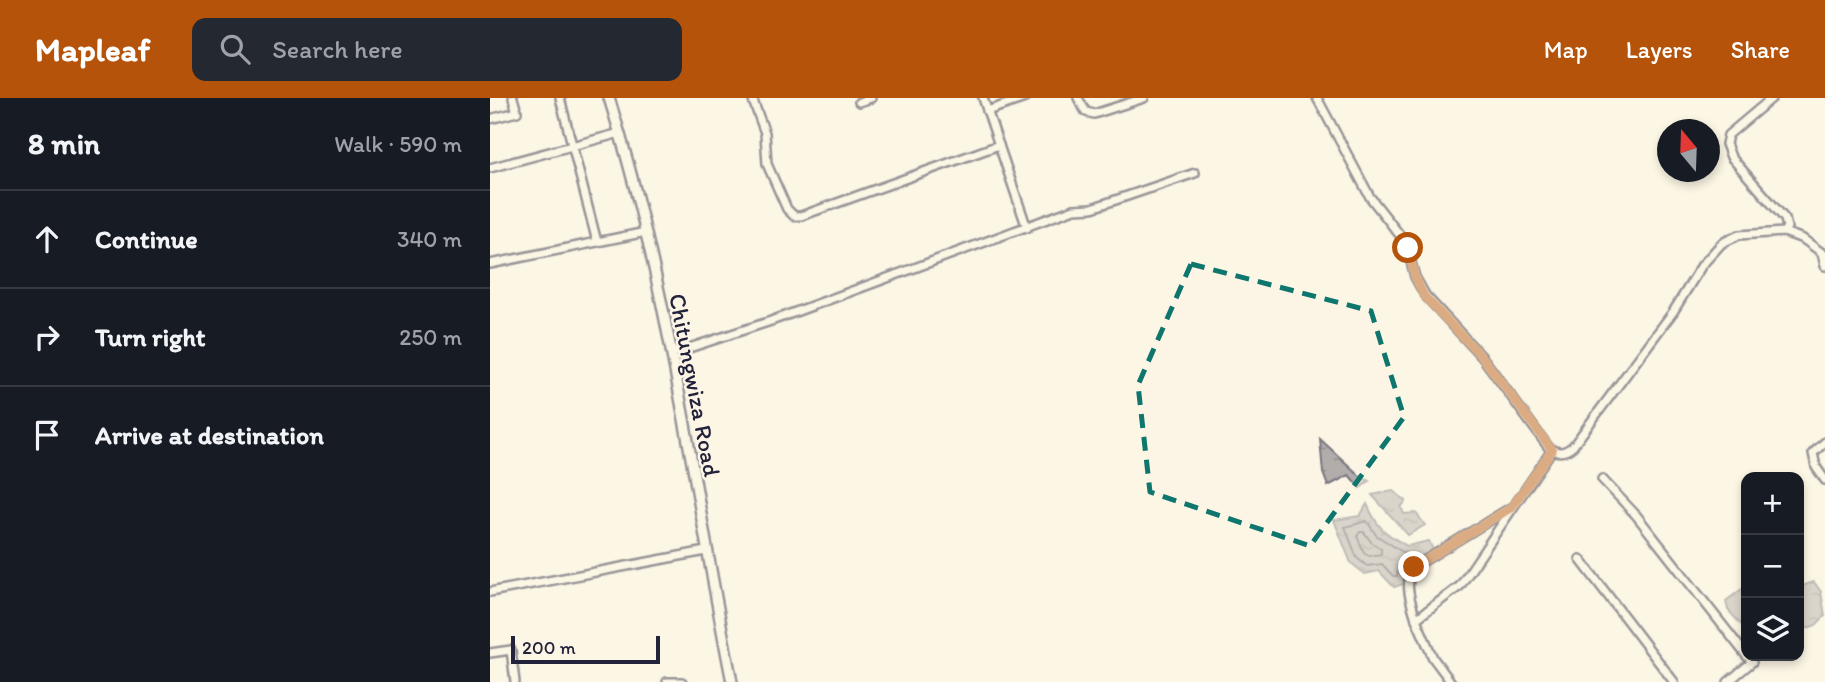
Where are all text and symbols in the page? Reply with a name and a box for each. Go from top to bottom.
search box [192,18,682,81]
text: Mapleaf [35,30,150,69]
icon: search [216,30,254,68]
text: Search here [272,33,403,65]
text: Map [1544,35,1588,64]
text: Layers [1626,35,1693,64]
text: Share [1731,35,1790,64]
north arrow [1657,119,1720,182]
text: 8 min [28,125,100,162]
text: Walk · 590 m [334,130,462,158]
icon: ahead [28,220,66,258]
text: Continue [95,223,198,255]
text: 340 m [397,225,462,253]
route start [1392,232,1423,263]
street label: Chitungwiza Road [663,291,727,479]
icon: right [28,318,66,356]
text: Turn right [95,321,206,353]
text: 250 m [399,323,462,351]
icon: arrive [28,416,66,454]
text: Arrive at destination [95,419,324,451]
map controls [1741,472,1804,661]
button: + [1741,472,1804,535]
button: − [1741,535,1804,598]
route end [1398,551,1429,582]
button: layers [1741,598,1804,661]
scale bar [511,633,660,665]
text: 200 m [522,636,576,659]

